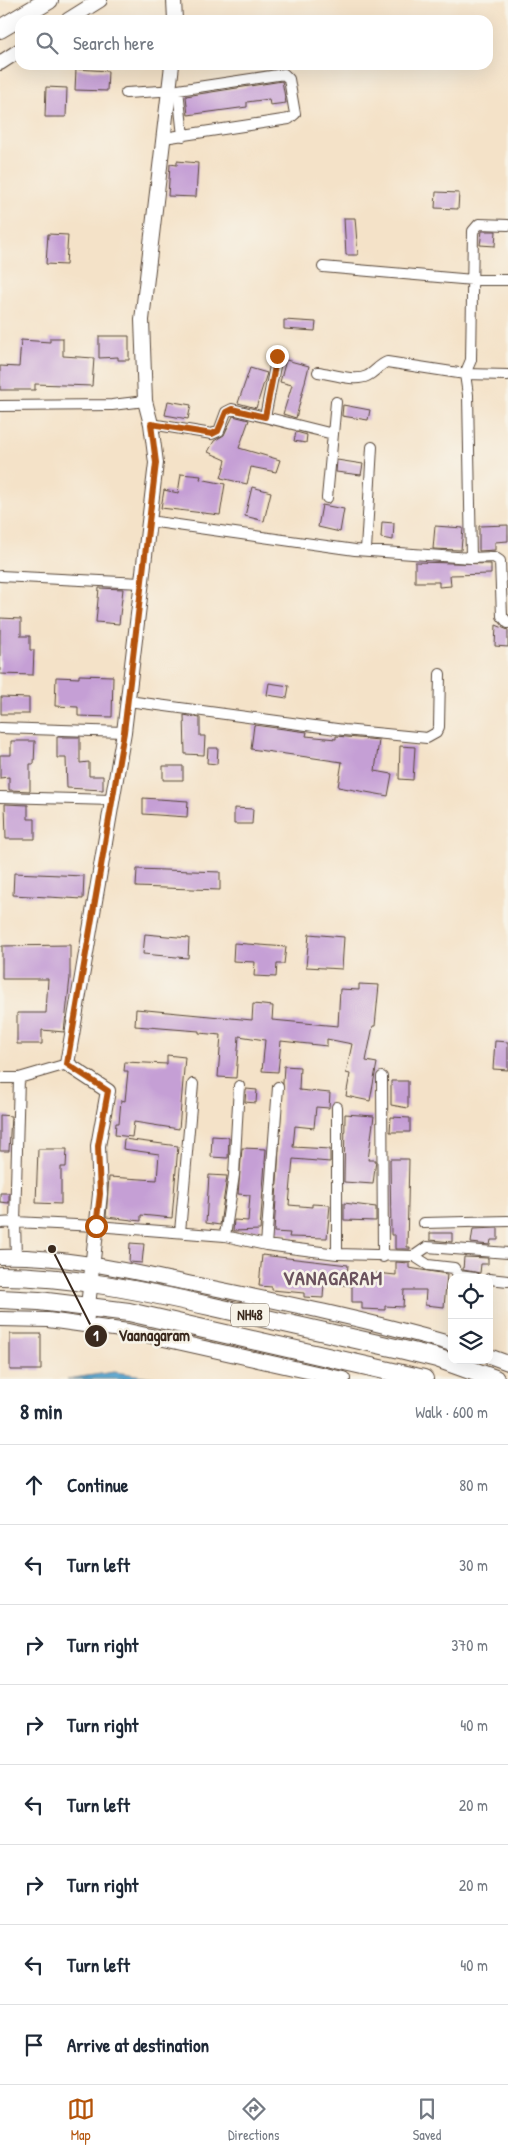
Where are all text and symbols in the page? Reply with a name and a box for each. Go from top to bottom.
search box [15,15,493,70]
icon: search [33,29,61,57]
text: Search here [73,30,154,56]
route end [266,345,289,368]
route start [85,1215,108,1238]
district label: VANAGARAM [283,1264,383,1291]
map controls [448,1274,493,1364]
button: locate [448,1274,493,1319]
road number: NH48 [231,1304,269,1326]
button: layers [448,1319,493,1364]
callout: Vaanagaram [83,1320,200,1351]
text: Vaanagaram [118,1324,190,1347]
text: 1 [93,1325,99,1346]
text: 8 min [20,1397,62,1426]
text: Walk · 600 m [415,1401,488,1423]
icon: ahead [20,1471,48,1499]
text: Continue [67,1472,128,1498]
text: 80 m [459,1474,488,1496]
icon: left [20,1551,48,1579]
text: Turn left [67,1552,130,1578]
text: 30 m [459,1554,488,1576]
icon: right [20,1631,48,1659]
text: Turn right [67,1632,138,1658]
text: 370 m [451,1634,488,1656]
icon: right [20,1711,48,1739]
text: Turn right [67,1712,138,1738]
text: 40 m [460,1714,488,1736]
icon: left [20,1791,48,1819]
text: Turn left [67,1792,130,1818]
text: 20 m [459,1794,488,1816]
icon: right [20,1871,48,1899]
text: Turn right [67,1872,138,1898]
text: 20 m [459,1874,488,1896]
icon: left [20,1951,48,1979]
text: Turn left [67,1952,130,1978]
text: 40 m [460,1954,488,1976]
icon: arrive [20,2031,48,2059]
text: Arrive at destination [67,2032,209,2058]
tab: Map [67,2095,95,2144]
tab: Directions [228,2095,279,2144]
tab: Saved [413,2095,441,2144]

